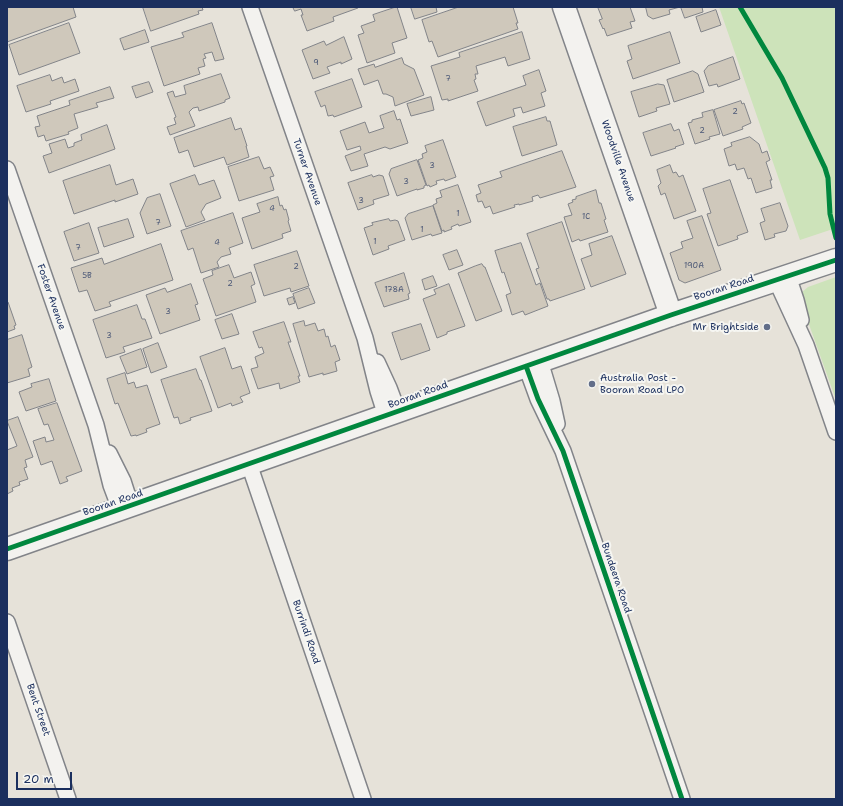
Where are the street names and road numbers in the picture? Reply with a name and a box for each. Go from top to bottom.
street label: Woodville Avenue [598,118,638,204]
street label: Turner Avenue [290,137,324,207]
street label: Foster Avenue [34,263,68,331]
street label: Booran Road [692,273,756,303]
street label: Booran Road [386,379,450,411]
street label: Booran Road [81,487,145,519]
street label: Bundeera Road [598,541,634,615]
street label: Burrindi Road [289,598,323,666]
street label: Bent Street [23,682,53,738]

